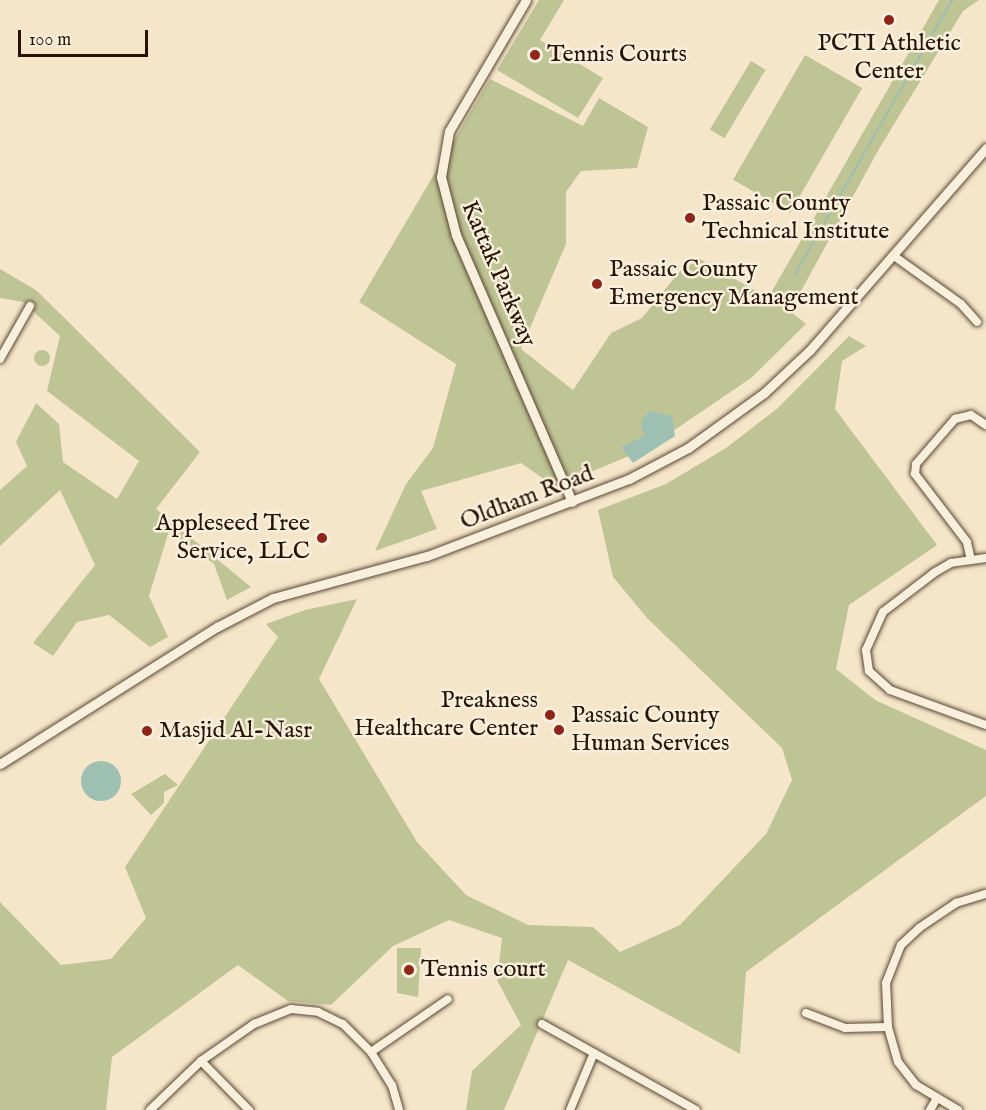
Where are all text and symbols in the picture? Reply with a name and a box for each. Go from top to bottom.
marker: PCTI Athletic Center [882,13,896,27]
scale bar [21,18,152,56]
text: 100 m [29,29,71,52]
place label: PCTI Athletic Center [817,30,961,86]
place label: Tennis Courts [547,41,687,69]
marker: Tennis Courts [528,48,542,62]
place label: Passaic County Technical Institute [702,190,889,246]
street label: Kattak Parkway [454,197,542,351]
marker: Passaic County Technical Institute [683,211,697,225]
place label: Passaic County Emergency Management [609,256,859,312]
marker: Passaic County Emergency Management [590,277,604,291]
street label: Oldham Road [456,459,598,537]
place label: Appleseed Tree Service, LLC [155,510,310,566]
marker: Appleseed Tree Service, LLC [315,531,329,545]
place label: Preakness Healthcare Center [354,687,538,743]
place label: Passaic County Human Services [571,702,730,758]
marker: Preakness Healthcare Center [543,708,557,722]
place label: Masjid Al-Nasr [159,717,312,745]
marker: Passaic County Human Services [552,723,566,737]
marker: Masjid Al-Nasr [140,724,154,738]
place label: Tennis court [421,956,546,984]
marker: Tennis court [402,963,416,977]

